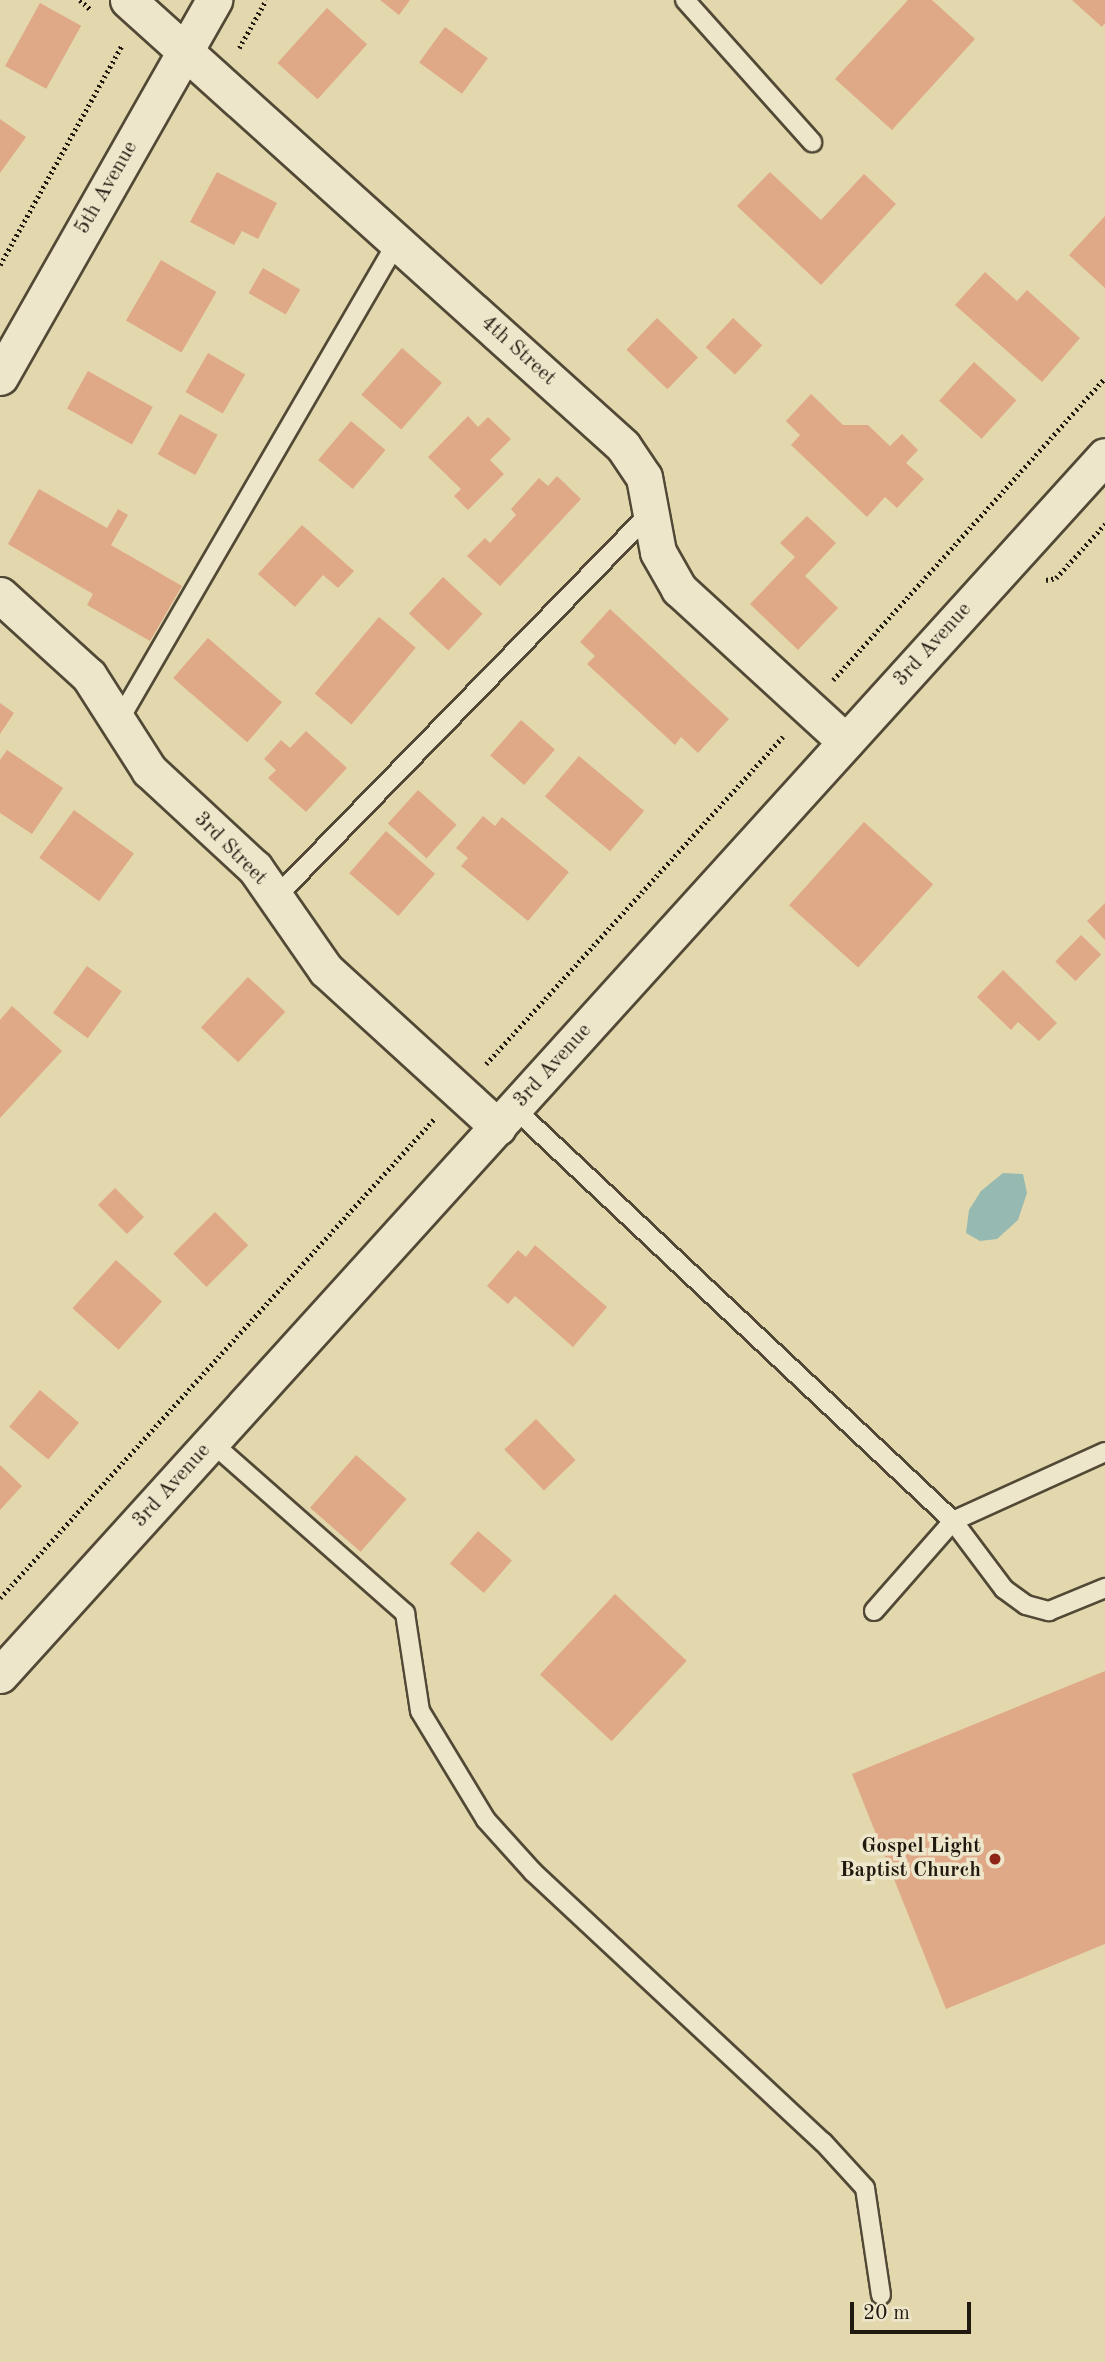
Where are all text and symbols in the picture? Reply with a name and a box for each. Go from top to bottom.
street label: 5th Avenue [70,137,144,239]
street label: 4th Street [475,311,561,391]
street label: 3rd Avenue [889,598,977,692]
street label: 3rd Street [188,807,272,891]
street label: 3rd Avenue [509,1019,597,1113]
street label: 3rd Avenue [128,1439,216,1533]
place label: Gospel Light Baptist Church [840,1834,981,1884]
marker: Gospel Light Baptist Church [987,1851,1003,1867]
scale bar [853,2288,974,2332]
text: 20 m [863,2303,910,2324]

